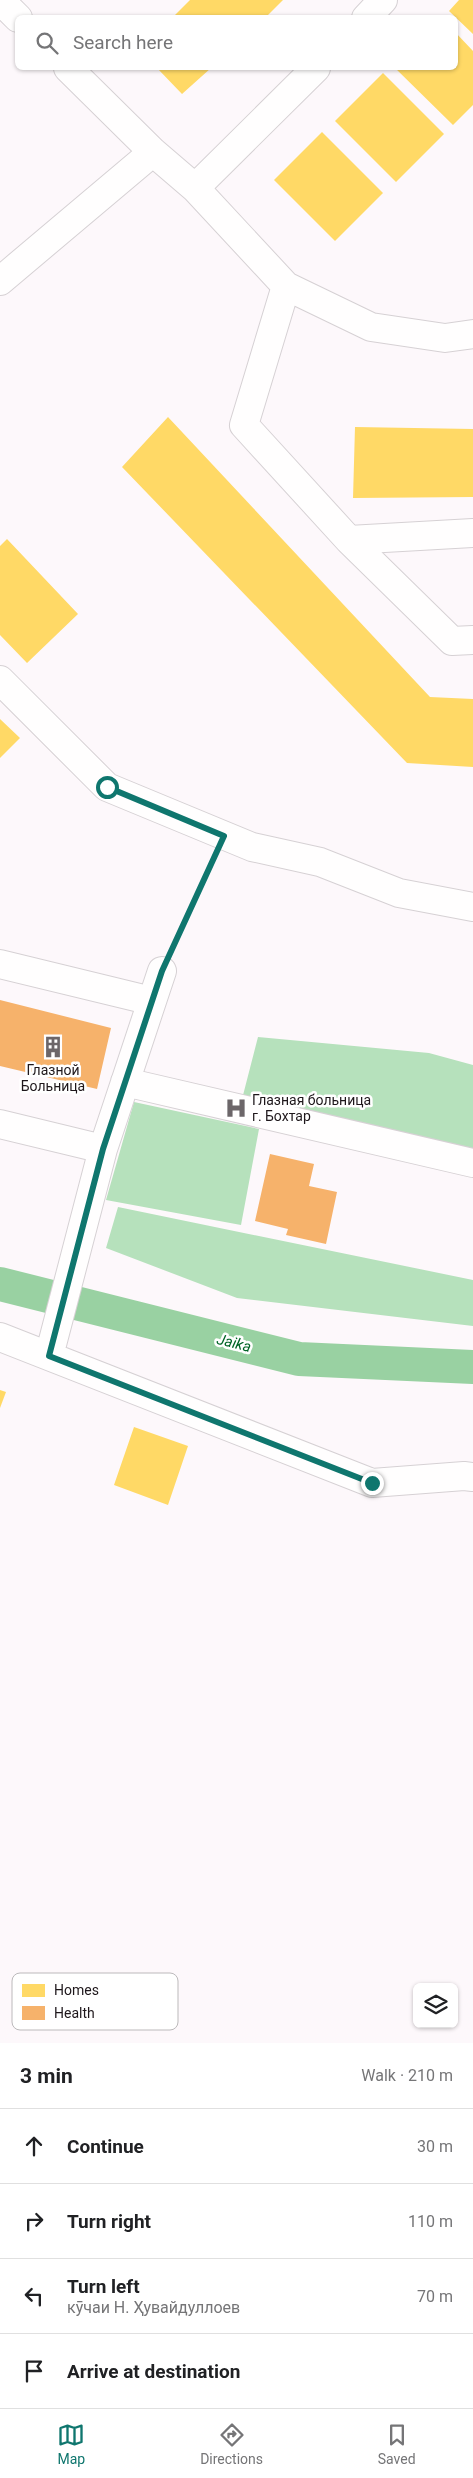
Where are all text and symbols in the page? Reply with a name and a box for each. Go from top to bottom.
search box [15,15,458,70]
icon: search [33,29,61,57]
text: Search here [73,31,173,54]
route start [96,776,119,799]
building icon: Глазной Больница [40,1034,66,1060]
place label: Глазной Больница [21,1062,85,1094]
place label: Глазная больница г. Бохтар [252,1092,371,1124]
hospital icon: Глазная больница г. Бохтар [223,1095,249,1121]
water label: Jaika [215,1330,253,1356]
route end [361,1472,384,1495]
legend [12,1973,178,2030]
text: Homes [54,1982,99,1998]
map controls [413,1983,458,2028]
button: layers [413,1983,458,2028]
text: Health [54,2005,95,2021]
text: 3 min [20,2064,73,2088]
text: Walk · 210 m [361,2066,453,2085]
icon: ahead [20,2132,48,2160]
text: Continue [67,2135,144,2158]
text: 30 m [417,2137,453,2156]
icon: right [20,2207,48,2235]
text: Turn right [67,2210,151,2233]
text: 110 m [408,2212,453,2231]
text: Turn left [67,2275,140,2298]
icon: left [20,2282,48,2310]
text: 70 m [417,2287,453,2306]
text: кӯчаи Н. Ҳувайдуллоев [67,2298,240,2317]
icon: arrive [20,2357,48,2385]
text: Arrive at destination [67,2360,240,2383]
tab: Map [57,2421,85,2467]
tab: Directions [200,2421,263,2467]
tab: Saved [378,2421,416,2467]

